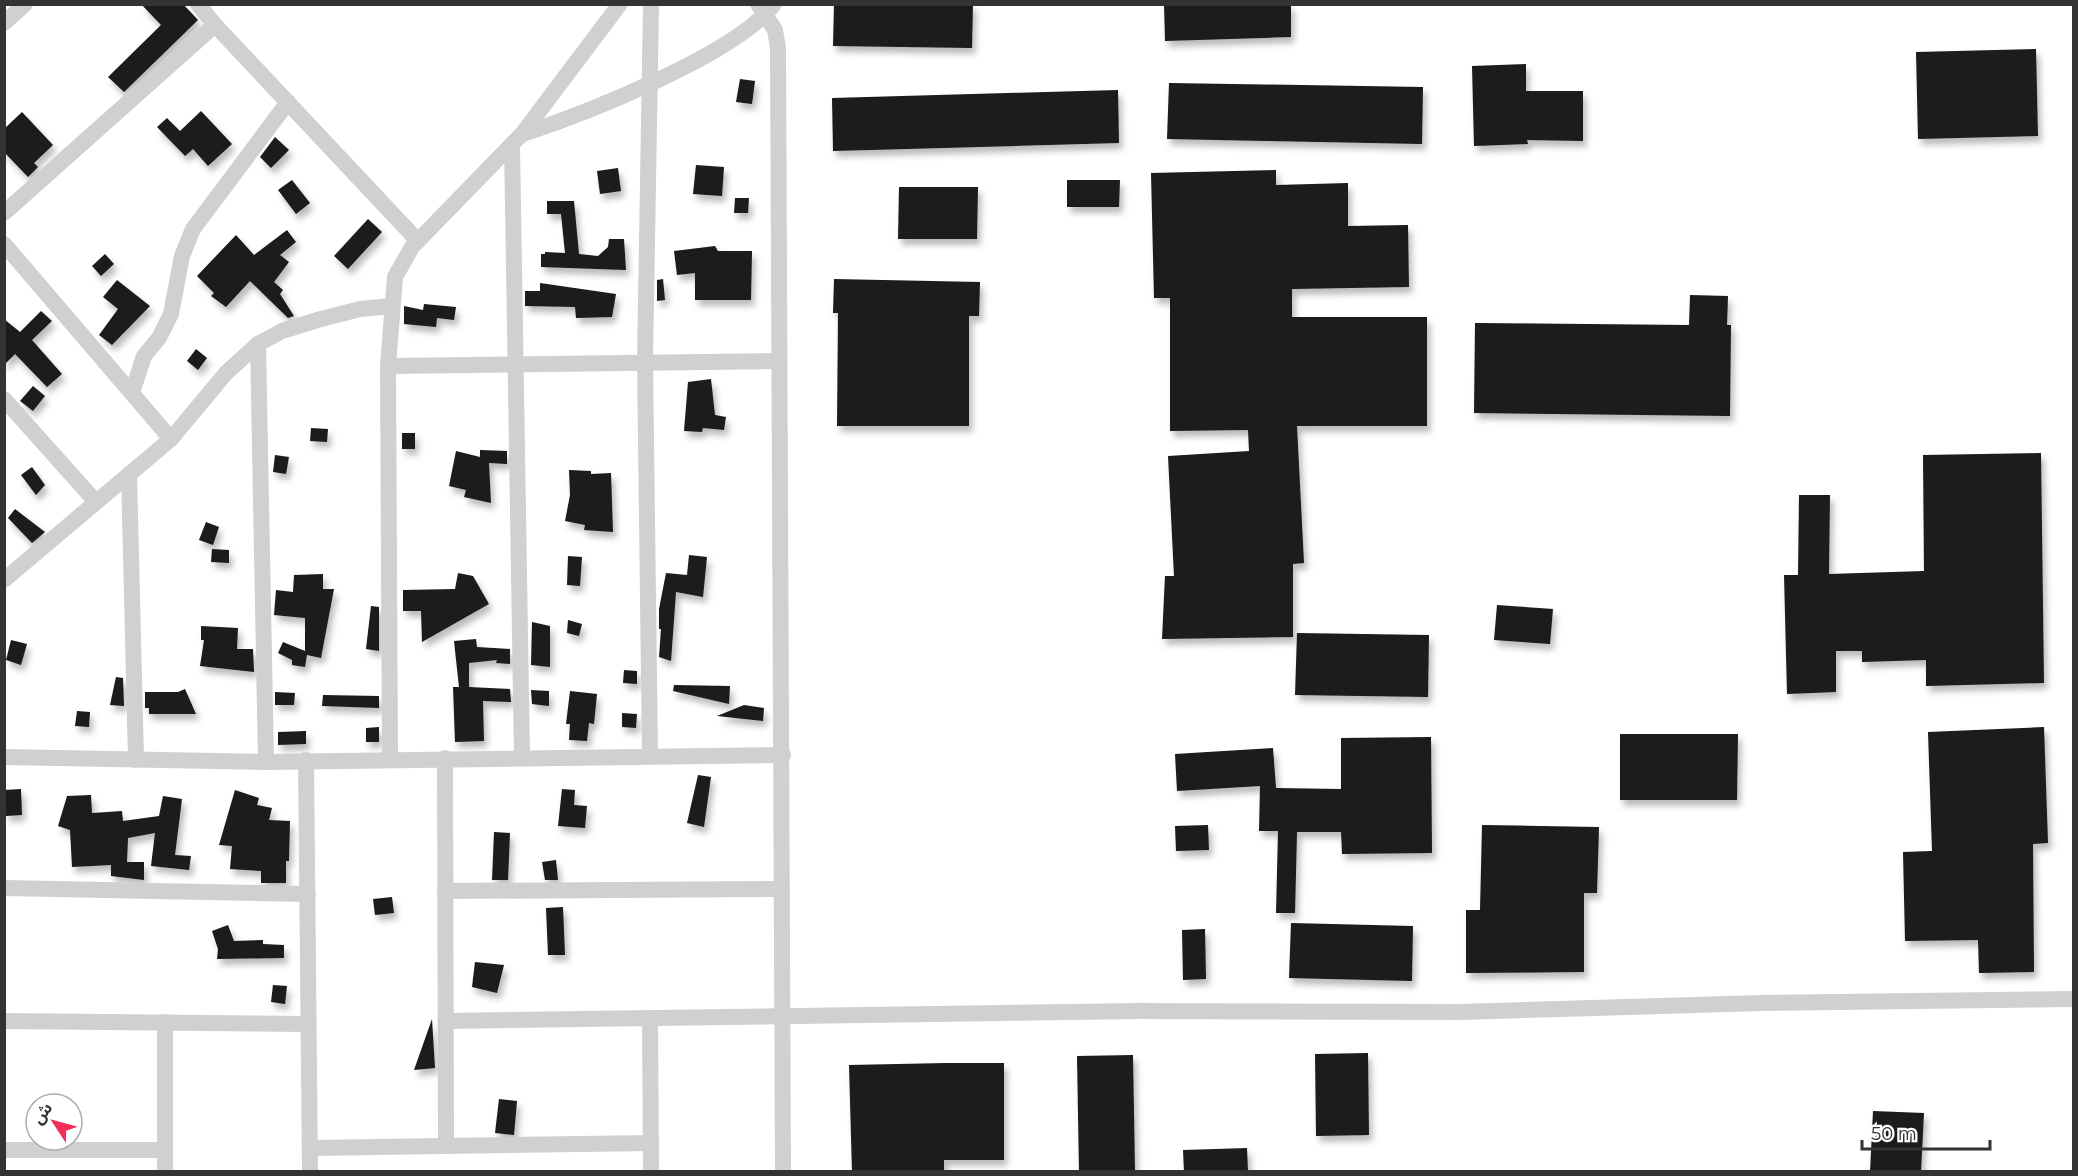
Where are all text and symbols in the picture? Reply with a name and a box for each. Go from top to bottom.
north arrow [24,1092,84,1152]
text: ش [28,1099,56,1128]
scale bar [1862,1113,1990,1151]
text: 50 m [1871,1123,1917,1145]

